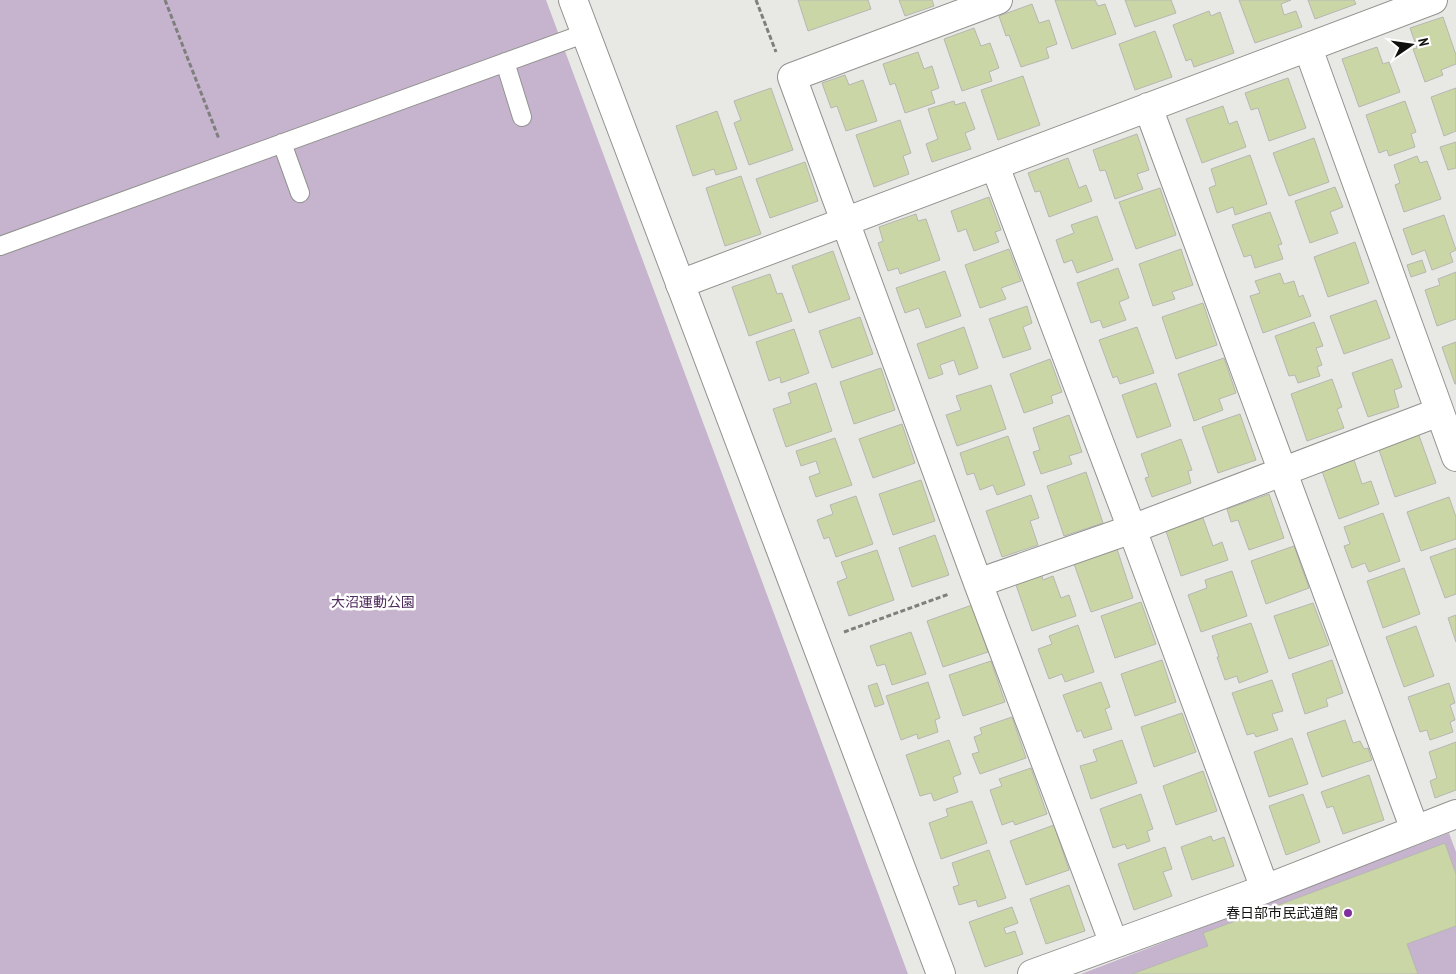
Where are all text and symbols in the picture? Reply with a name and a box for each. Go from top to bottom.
north arrow [1386,20,1436,70]
text: N [1414,36,1433,48]
park label: 大沼運動公園 [331,593,415,611]
place label: 春日部市民武道館 [1226,904,1338,922]
marker: 春日部市民武道館 [1342,907,1354,919]

